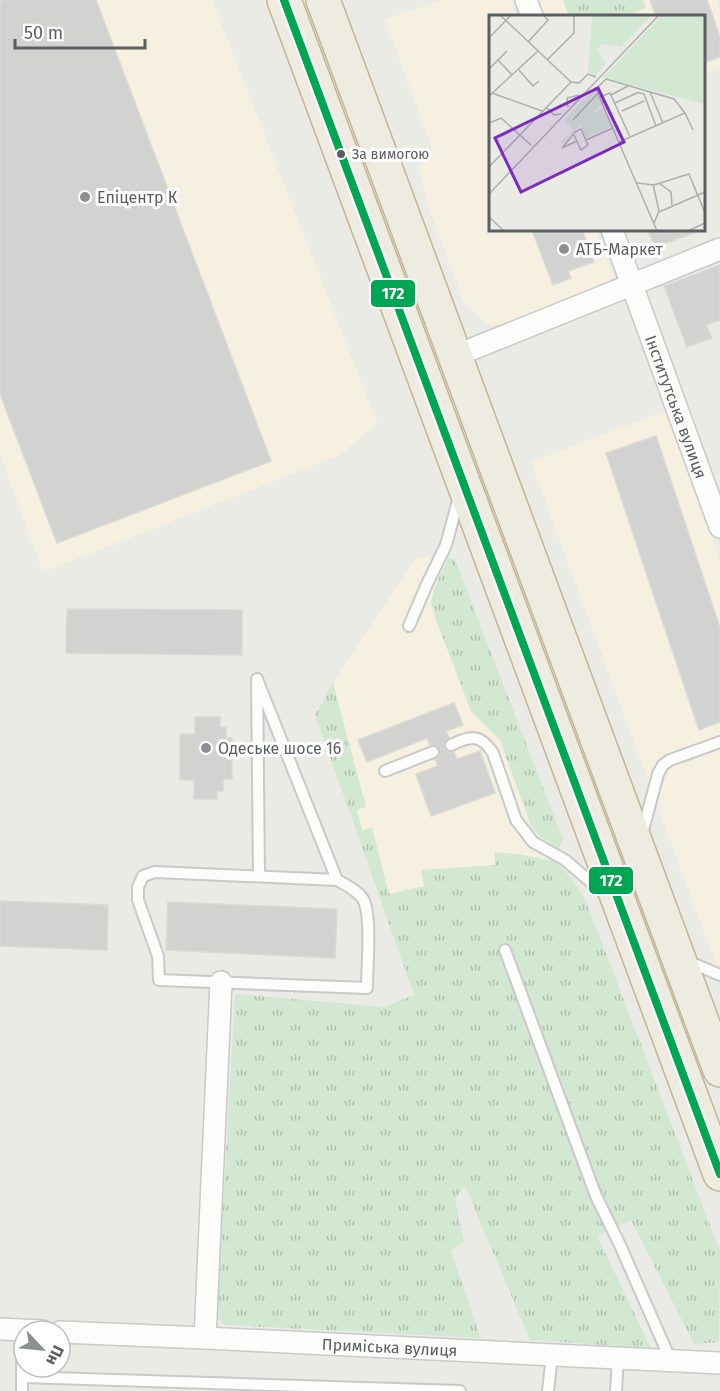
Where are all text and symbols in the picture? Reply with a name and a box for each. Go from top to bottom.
scale bar [15,12,146,50]
inset map [489,15,705,231]
text: 50 m [24,22,63,44]
place label: За вимогою [352,146,429,163]
marker: За вимогою [335,148,347,160]
place label: Епіцентр К [97,188,178,207]
marker: Епіцентр К [78,190,92,204]
place label: АТБ-Маркет [576,240,663,259]
marker: АТБ-Маркет [557,242,571,256]
line badge: 172 [370,279,416,308]
text: 172 [381,284,405,303]
street label: Інститутська вулиця [641,332,711,481]
place label: Одеське шосе 16 [218,739,341,758]
marker: Одеське шосе 16 [199,741,213,755]
line badge: 172 [588,866,634,895]
text: 172 [599,871,623,890]
north arrow [12,1319,72,1379]
street label: Приміська вулиця [321,1334,458,1360]
text: Пн [42,1342,68,1369]

